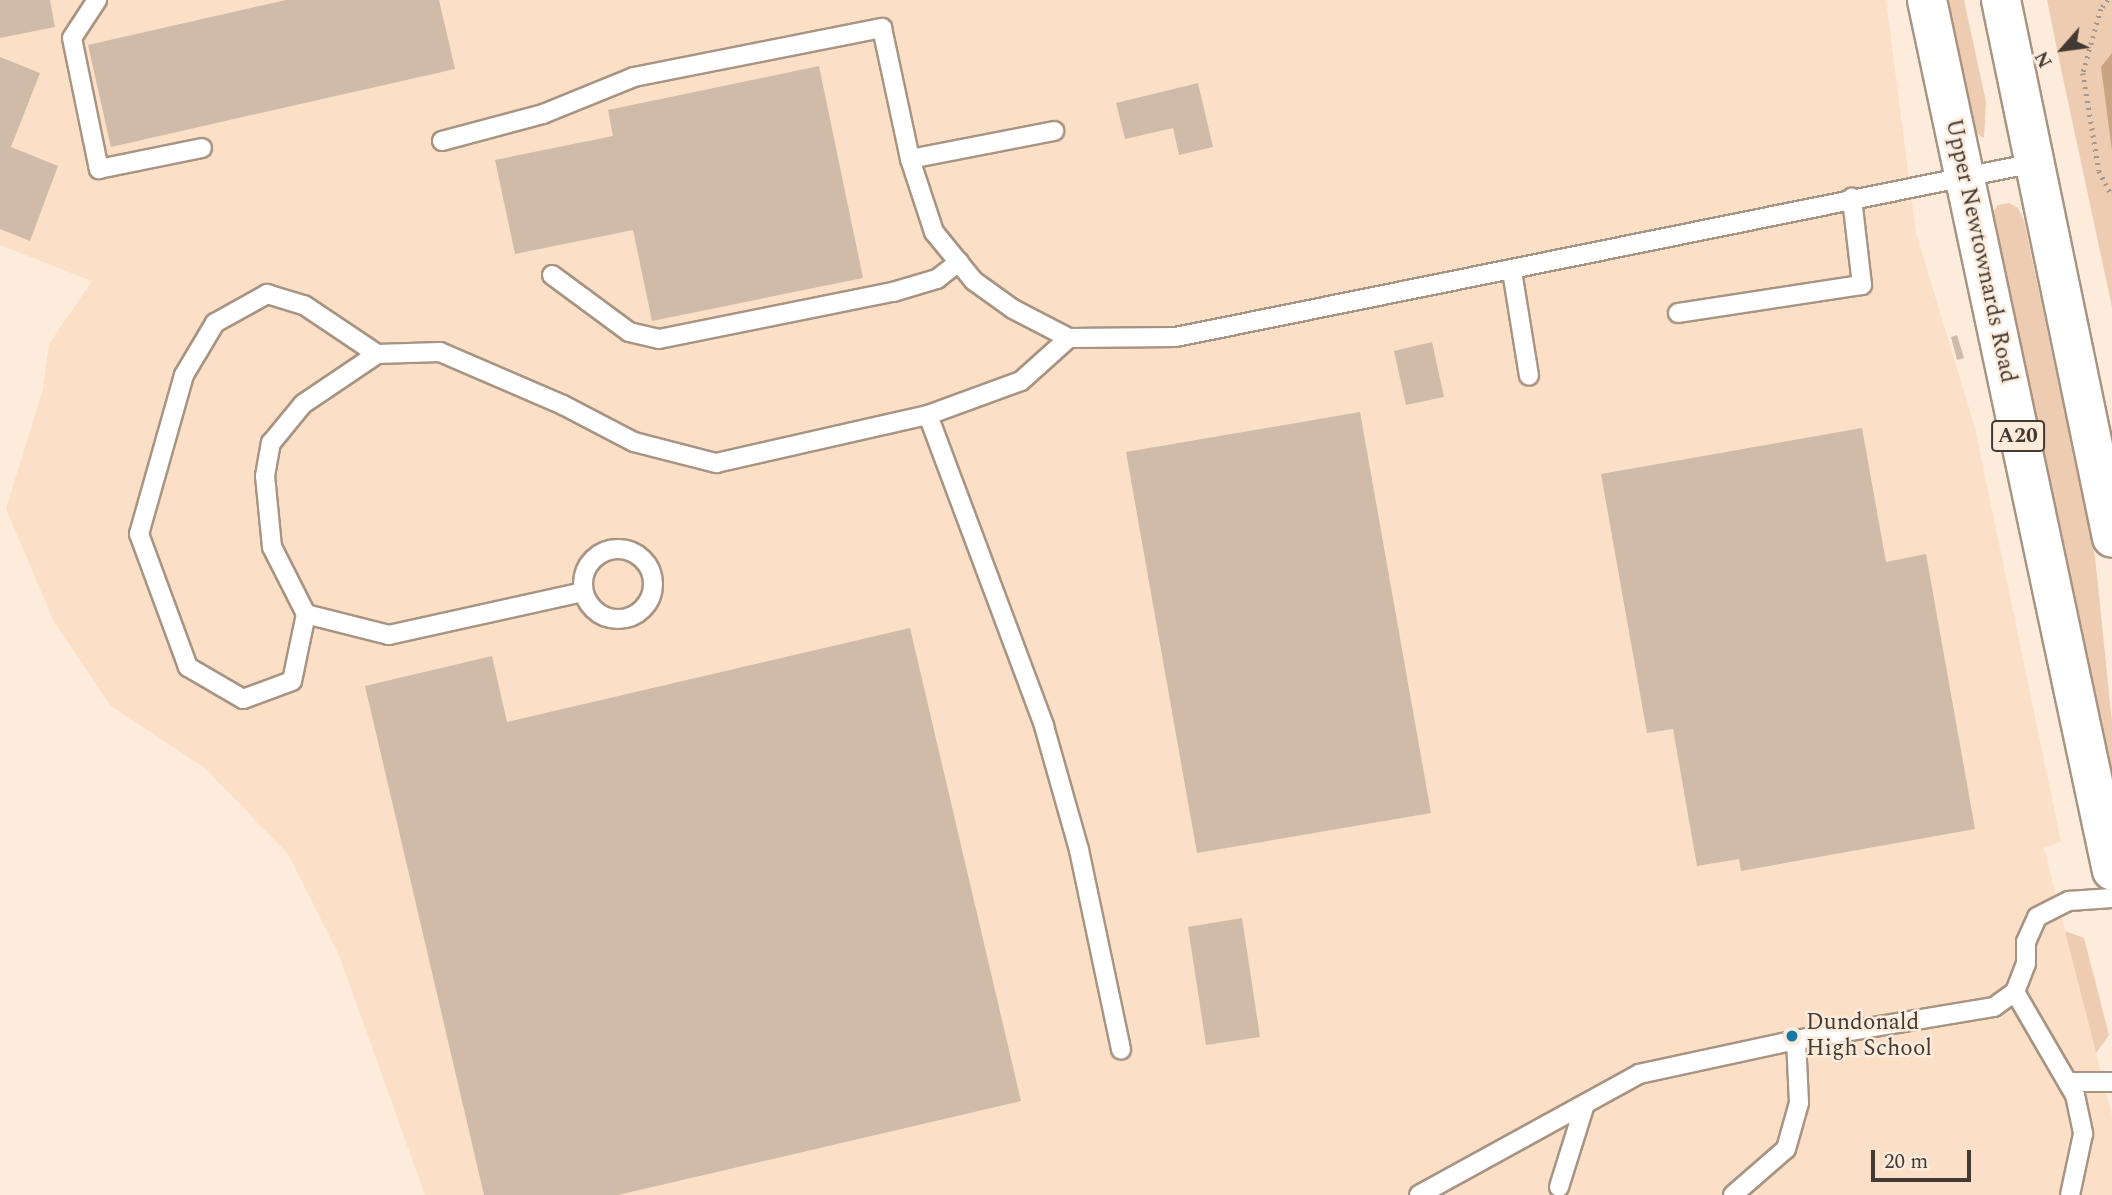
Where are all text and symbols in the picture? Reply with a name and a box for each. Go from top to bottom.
north arrow [2028,14,2098,84]
text: N [2028,45,2060,73]
street label: Upper Newtownards Road [1939,117,2021,385]
road number: A20 [1990,418,2046,453]
place label: Dundonald High School [1806,1009,1932,1063]
marker: Dundonald High School [1784,1028,1800,1044]
scale bar [1874,1136,1974,1180]
text: 20 m [1884,1146,1928,1178]

